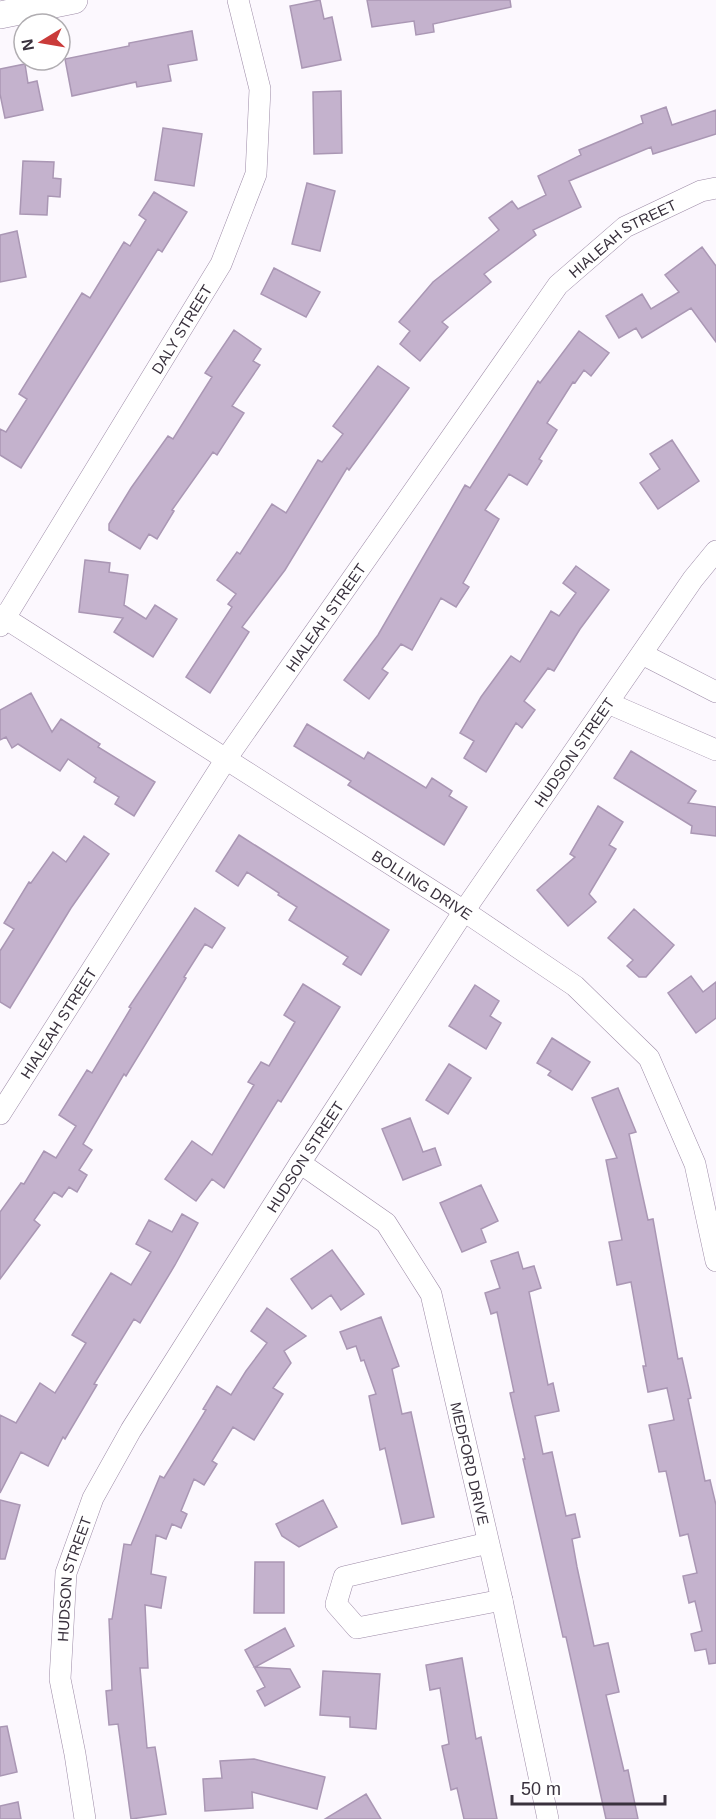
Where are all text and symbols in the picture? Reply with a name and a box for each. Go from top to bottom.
north arrow [12,12,72,72]
text: N [18,37,37,52]
street label: HIALEAH STREET [565,195,679,281]
street label: DALY STREET [148,281,215,377]
street label: HIALEAH STREET [282,560,369,674]
street label: HUDSON STREET [530,694,617,810]
street label: BOLLING DRIVE [369,846,476,923]
street label: HIALEAH STREET [17,964,99,1081]
street label: HUDSON STREET [263,1098,347,1215]
street label: MEDFORD DRIVE [448,1400,493,1527]
street label: HUDSON STREET [54,1514,94,1642]
scale bar [512,1768,665,1806]
text: 50 m [521,1779,561,1799]

